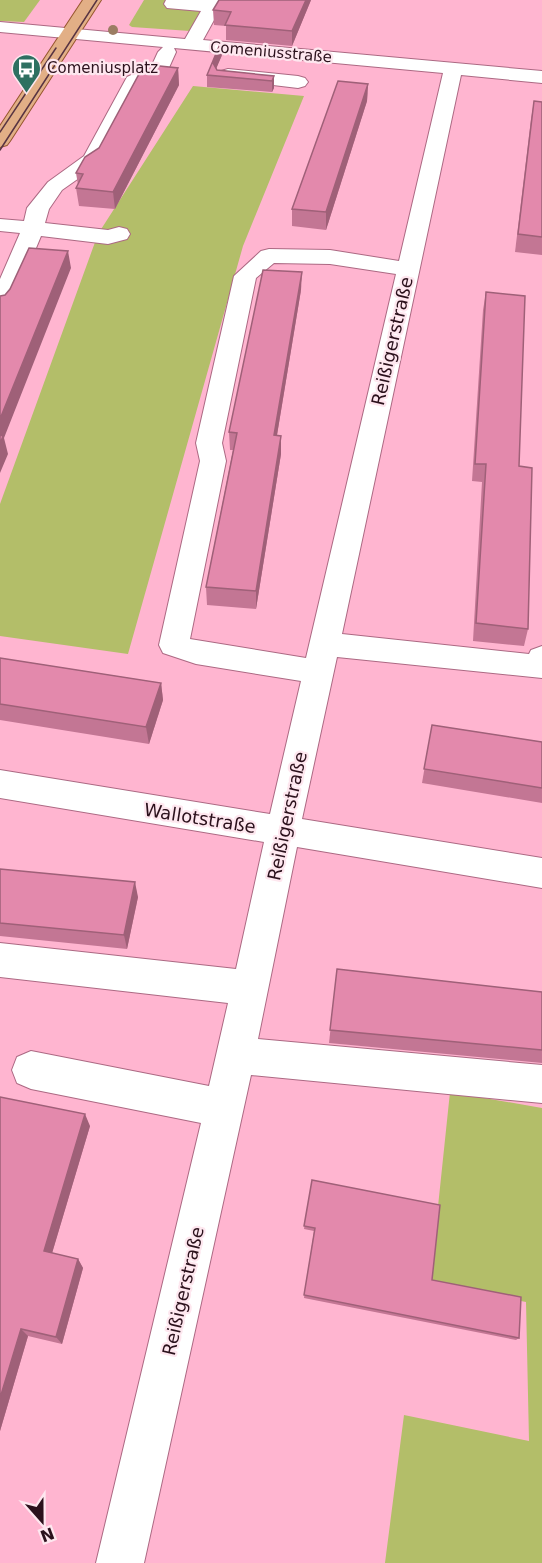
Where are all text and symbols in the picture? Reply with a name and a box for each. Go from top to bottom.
street label: Comeniusstraße [209,38,333,66]
bus stop icon: Comeniusplatz [10,52,42,94]
place label: Comeniusplatz [47,59,158,77]
street label: Reißigerstraße [367,275,417,407]
street label: Reißigerstraße [263,750,311,882]
street label: Wallotstraße [143,799,257,837]
street label: Reißigerstraße [158,1225,208,1357]
north arrow [12,1491,72,1551]
text: N [38,1523,57,1546]

